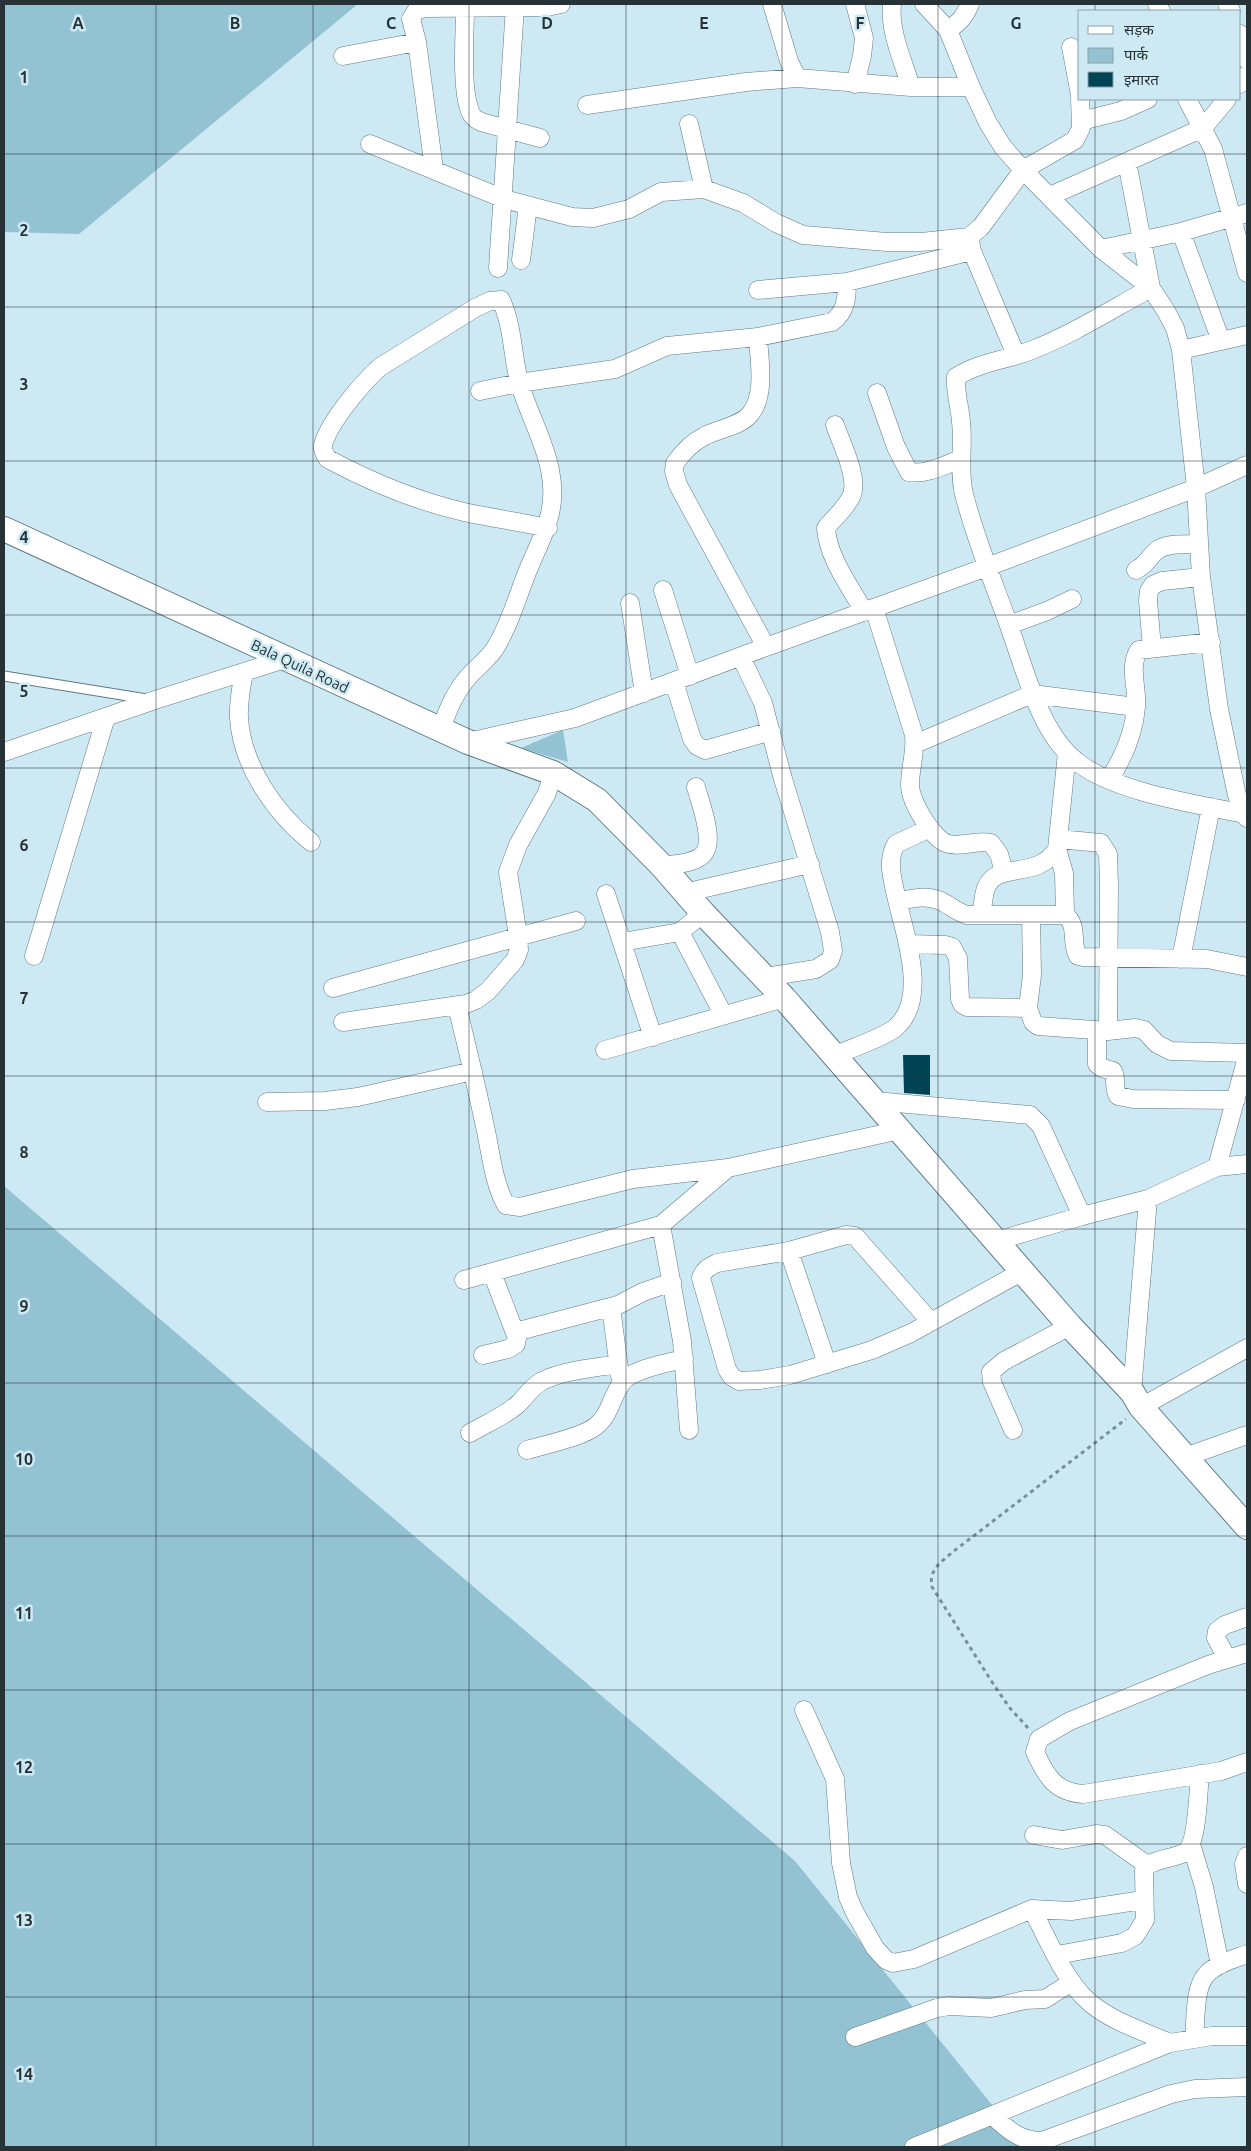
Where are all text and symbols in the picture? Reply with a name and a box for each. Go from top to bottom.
legend [1078,10,1241,100]
text: A [72,14,84,32]
text: B [230,14,240,32]
text: C [386,14,396,32]
text: D [541,14,553,32]
text: E [699,14,709,32]
text: F [856,14,865,32]
text: G [1010,14,1022,32]
text: सड़क [1124,21,1154,38]
text: पार्क [1124,46,1148,63]
text: 1 [19,68,29,86]
text: इमारत [1124,71,1159,88]
text: 2 [19,221,29,239]
text: 3 [19,375,29,393]
text: 4 [19,528,29,546]
street label: Bala Quila Road [248,636,352,696]
text: 5 [19,682,29,700]
text: 6 [19,836,29,854]
text: 7 [19,989,29,1007]
text: 8 [19,1143,29,1161]
text: 9 [19,1297,29,1315]
text: 10 [15,1450,33,1468]
text: 11 [15,1604,33,1622]
text: 12 [15,1758,33,1776]
text: 13 [15,1911,33,1929]
text: 14 [15,2065,33,2083]

